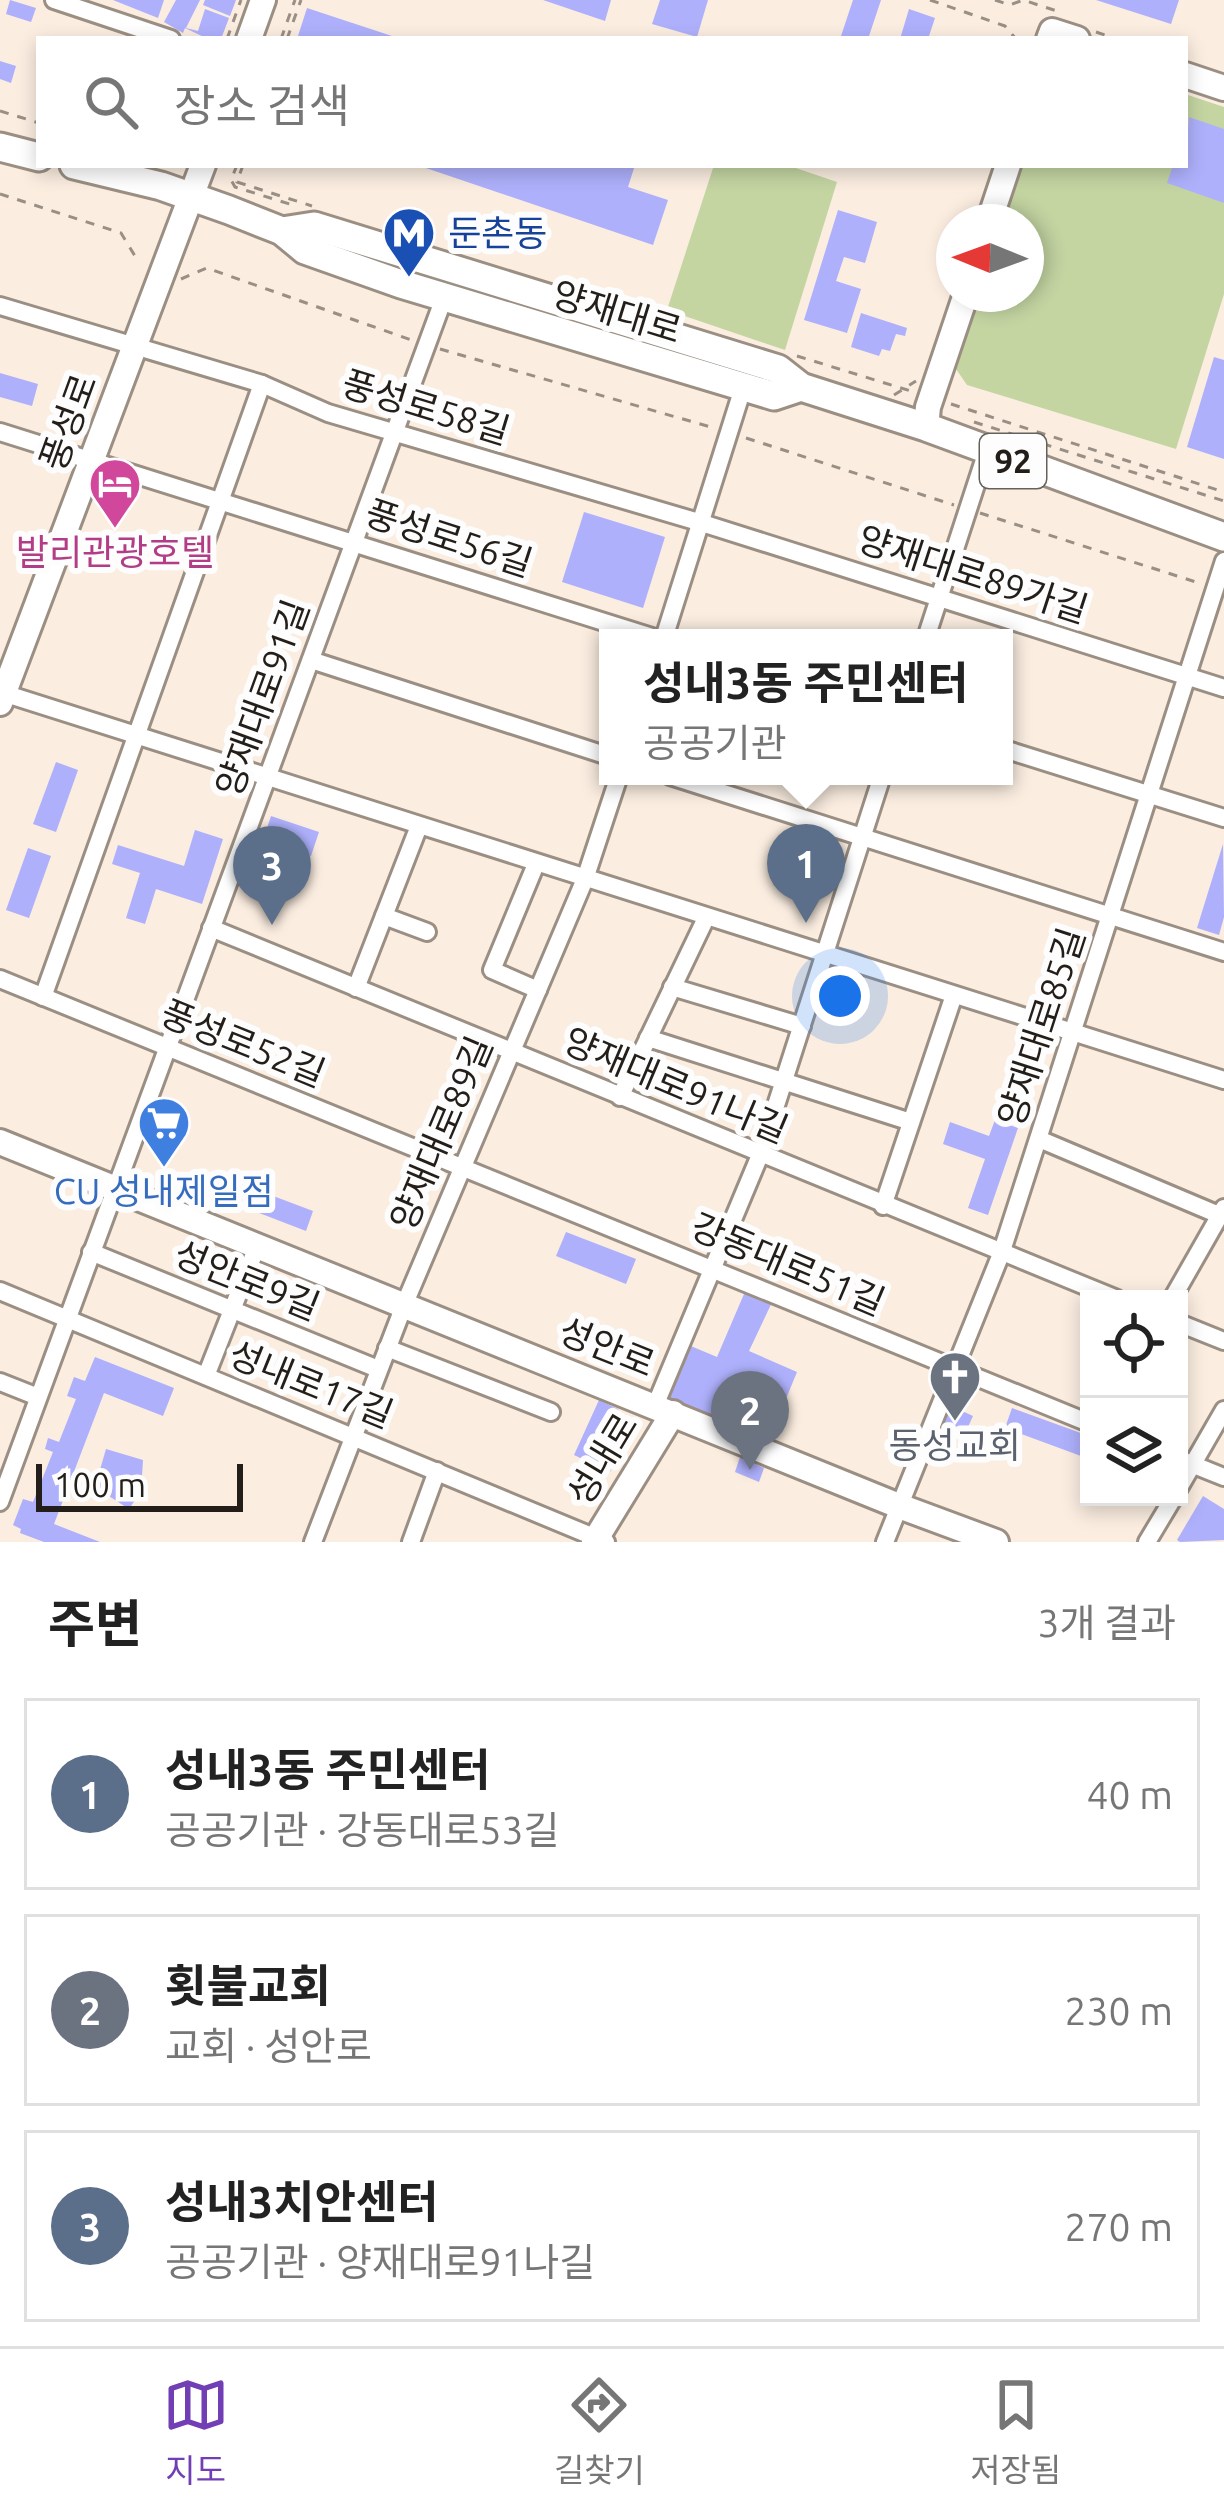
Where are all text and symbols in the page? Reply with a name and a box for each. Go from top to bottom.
search box [36,36,1188,168]
icon: search [78,69,144,135]
text: 장소 검색 [174,80,350,131]
north arrow [936,204,1044,312]
metro station icon: 둔촌동 [381,205,437,279]
place label: 둔촌동 [448,212,547,253]
street label: 양재대로 [548,273,686,350]
street label: 풍성로58길 [337,362,515,451]
street label: 풍성로 [31,368,104,476]
road number: 92 [980,434,1046,488]
hotel icon: 발리관광호텔 [87,456,143,530]
street label: 풍성로56길 [361,491,538,584]
street label: 양재대로89가길 [853,517,1093,630]
place label: 발리관광호텔 [16,531,214,572]
street label: 양재대로91길 [207,594,316,802]
popup [599,629,1013,785]
text: 성내3동 주민센터 [643,657,969,708]
text: 공공기관 [643,721,787,764]
pin: 1 [767,824,845,923]
pin: 3 [233,826,311,925]
street label: 양재대로85길 [989,922,1092,1131]
your location [810,966,870,1026]
street label: 풍성로52길 [155,991,331,1094]
street label: 양재대로91나길 [558,1019,794,1150]
street label: 양재대로89길 [381,1030,500,1236]
supermarket icon: CU 성내제일점 [136,1095,192,1169]
place label: CU 성내제일점 [54,1170,274,1211]
street label: 강동대로51길 [685,1204,891,1323]
street label: 성안로9길 [169,1232,326,1327]
map controls [1080,1290,1188,1506]
button: locate [1080,1290,1188,1398]
street label: 성안로 [553,1309,661,1384]
street label: 성내로17길 [223,1332,399,1435]
church icon: 동성교회 [927,1349,983,1423]
pin: 2 [711,1371,789,1470]
button: layers [1080,1398,1188,1506]
street label: 성내로 [558,1406,645,1512]
place label: 동성교회 [889,1424,1021,1465]
scale bar [36,1458,243,1511]
text: 100 m [54,1466,146,1503]
text: 주변 [48,1594,142,1652]
text: 3개 결과 [1037,1601,1176,1644]
text: 성내3동 주민센터 [165,1744,491,1795]
text: 1 [79,1773,101,1816]
text: 40 m [1086,1773,1173,1816]
text: 공공기관 · 강동대로53길 [165,1808,559,1851]
text: 횟불교회 [165,1960,331,2011]
text: 2 [79,1989,101,2032]
text: 230 m [1064,1989,1173,2032]
text: 교회 · 성안로 [165,2024,372,2067]
text: 성내3치안센터 [165,2176,439,2227]
text: 3 [79,2205,101,2248]
text: 270 m [1064,2205,1173,2248]
text: 공공기관 · 양재대로91나길 [165,2240,595,2283]
tab: 지도 [163,2372,229,2492]
tab: 길찾기 [554,2372,645,2492]
tab: 저장됨 [970,2372,1061,2492]

